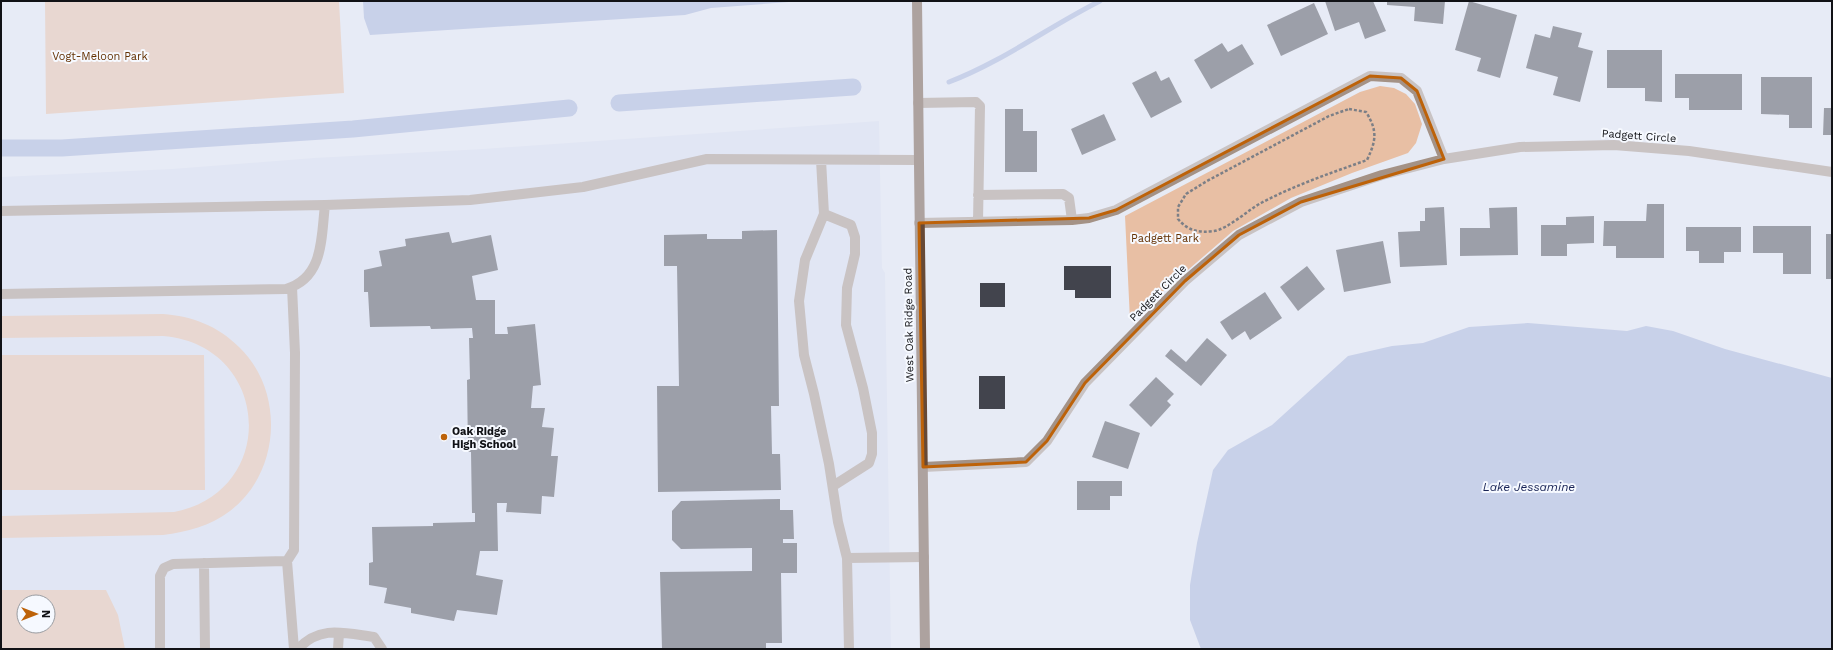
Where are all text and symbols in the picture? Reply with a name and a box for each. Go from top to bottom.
park label: Vogt-Meloon Park [52,50,148,63]
street label: Padgett Circle [1601,127,1677,145]
park label: Padgett Park [1131,232,1199,245]
street label: Padgett Circle [1127,262,1189,324]
street label: West Oak Ridge Road [901,267,917,383]
place label: Oak Ridge High School [452,425,517,451]
marker: Oak Ridge High School [439,432,449,442]
water label: Lake Jessamine [1483,480,1575,494]
north arrow [16,594,56,634]
text: N [39,610,52,618]

